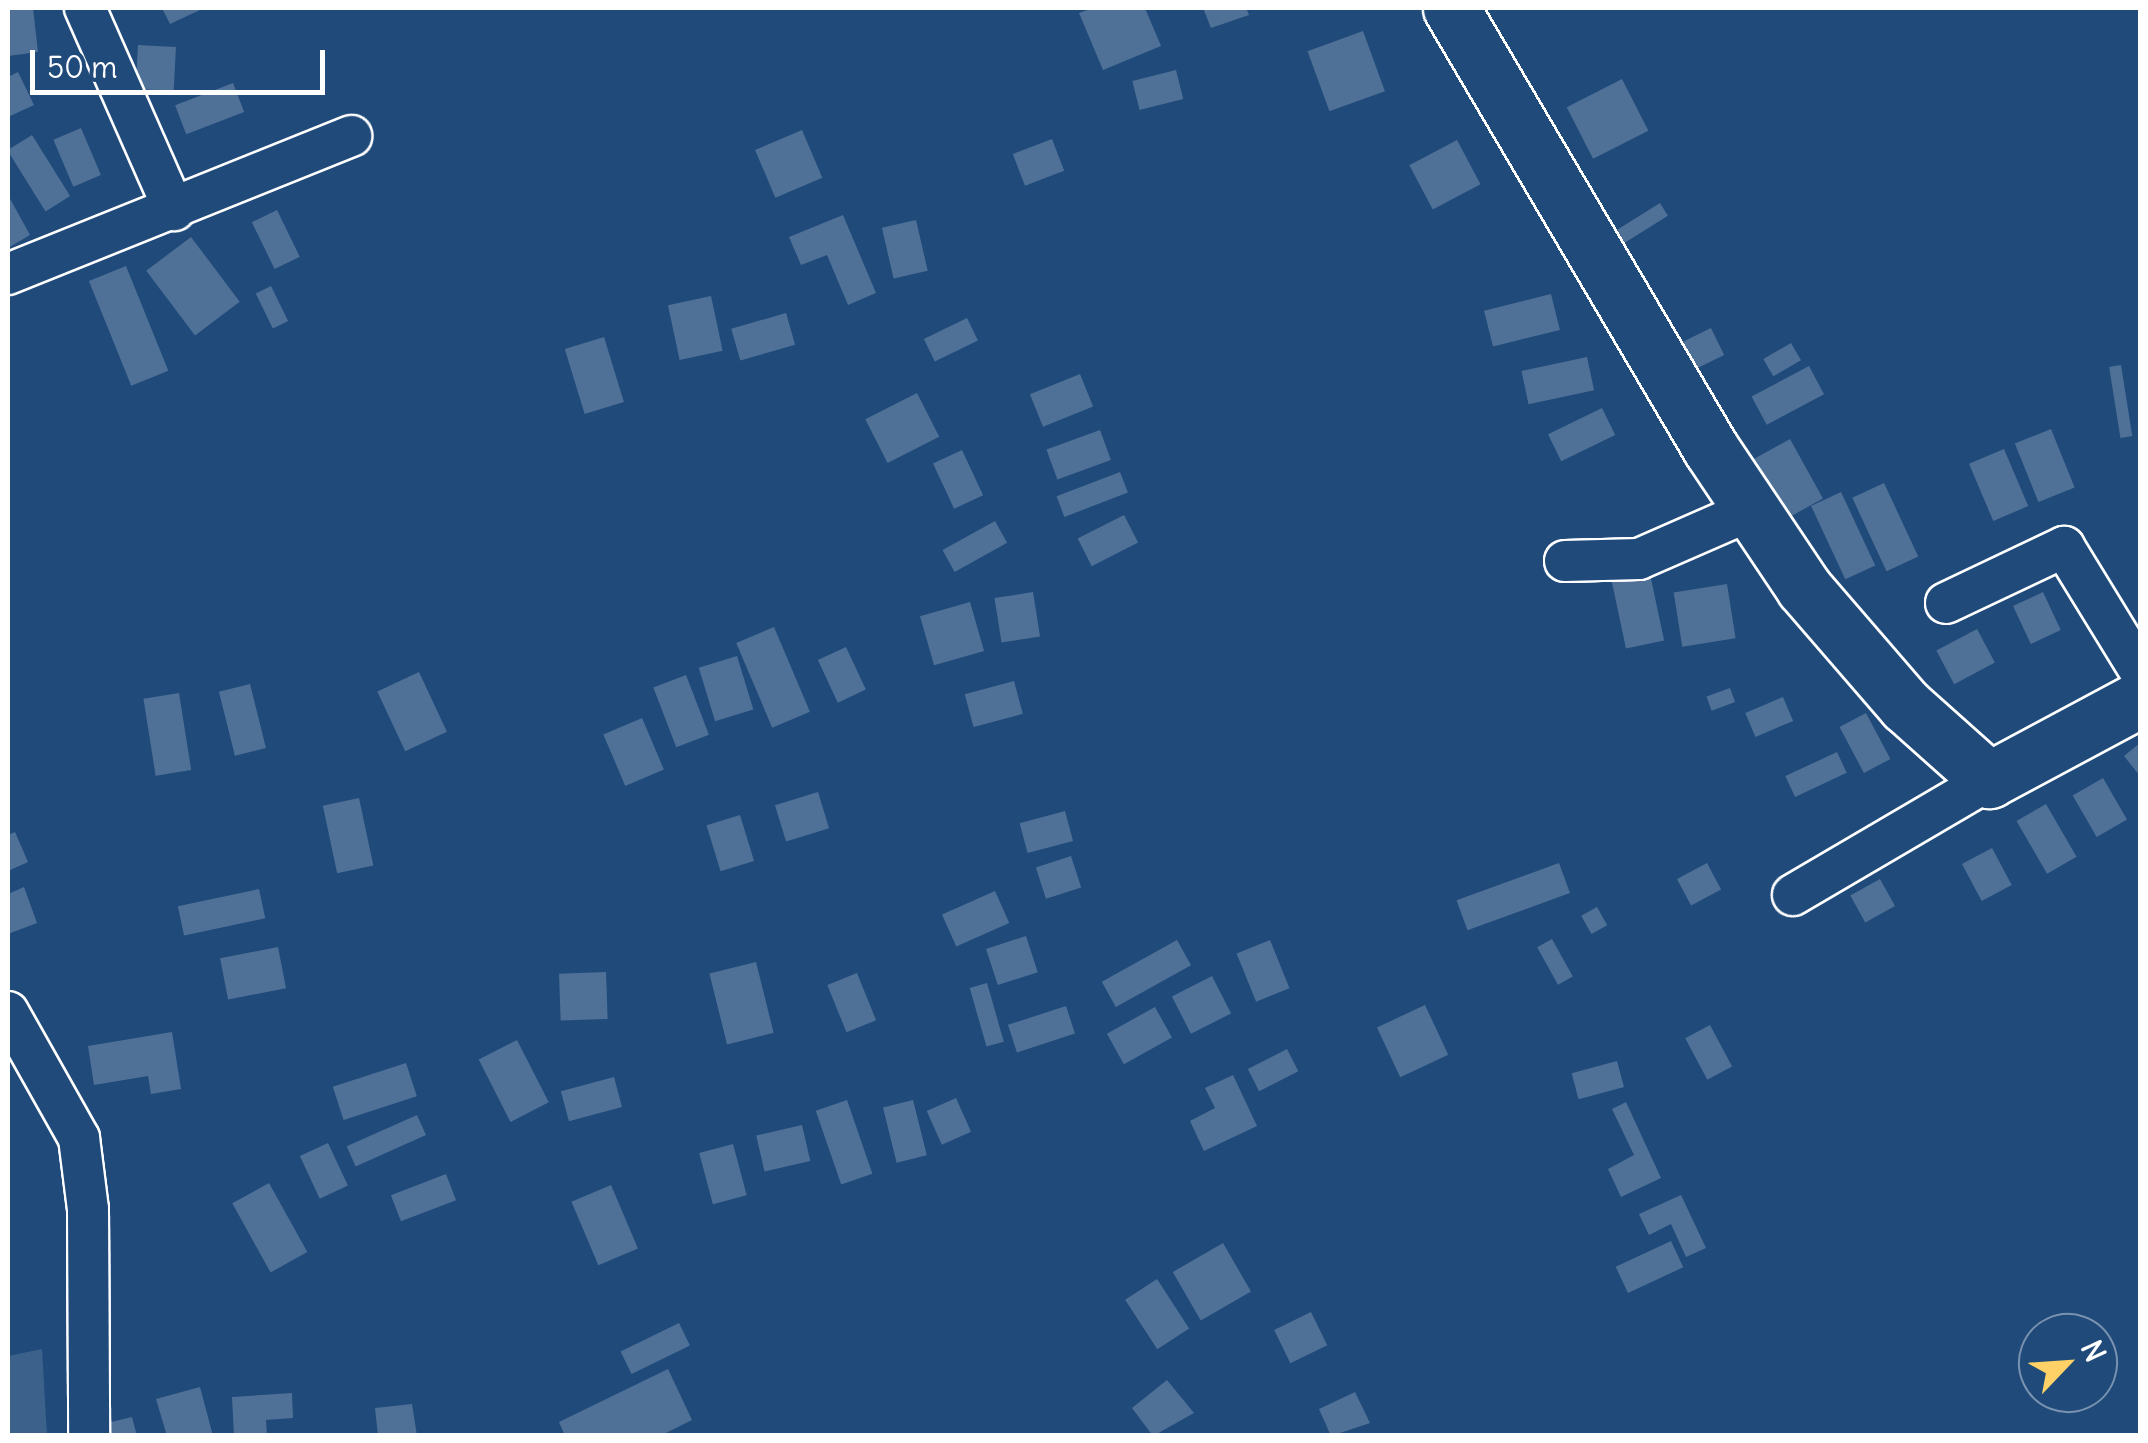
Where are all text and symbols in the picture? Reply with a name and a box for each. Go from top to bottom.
scale bar [35,30,330,92]
text: 50 m [47,48,117,86]
north arrow [2018,1313,2118,1413]
text: N [2073,1335,2114,1368]

